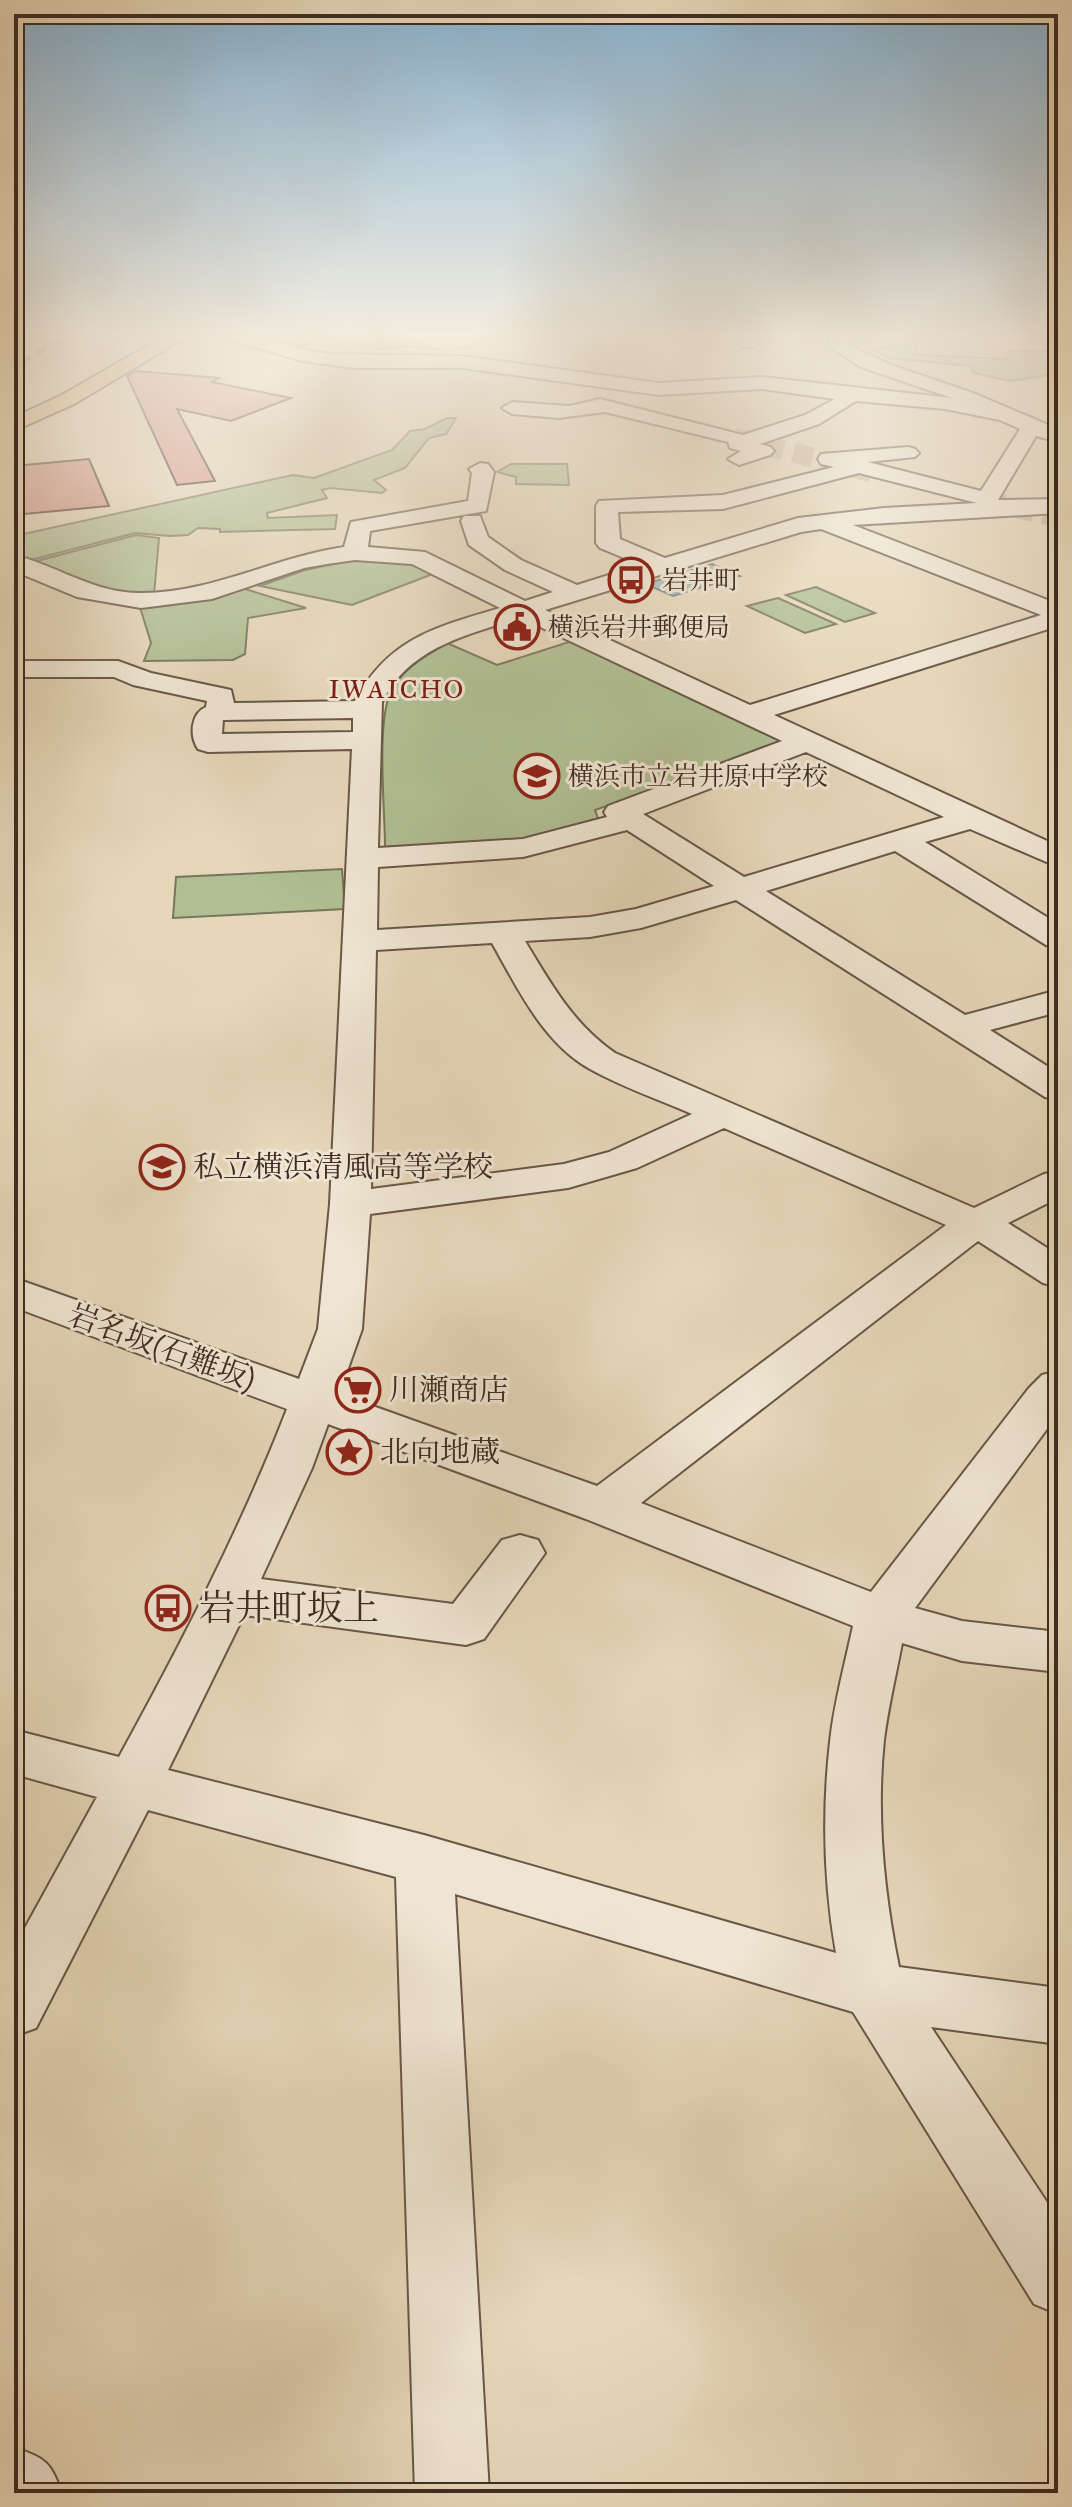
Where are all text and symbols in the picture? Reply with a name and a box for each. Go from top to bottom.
bus stop icon: 岩井町 [607,556,655,604]
place label: 岩井町 [662,564,740,596]
public building icon: 横浜岩井郵便局 [493,603,541,651]
place label: 横浜岩井郵便局 [548,611,730,643]
district label: IWAICHO [329,673,465,705]
school or university icon: 横浜市立岩井原中学校 [513,752,561,800]
place label: 横浜市立岩井原中学校 [568,760,828,792]
school or university icon: 私立横浜清風高等学校 [138,1143,186,1191]
place label: 私立横浜清風高等学校 [193,1149,493,1185]
street label: 岩名坂(石難坂) [63,1296,261,1399]
supermarket icon: 川瀬商店 [334,1366,382,1414]
place label: 川瀬商店 [389,1372,509,1408]
place icon: 北向地蔵 [325,1428,373,1476]
place label: 北向地蔵 [380,1434,500,1470]
bus stop icon: 岩井町坂上 [144,1584,192,1632]
place label: 岩井町坂上 [199,1586,379,1630]

